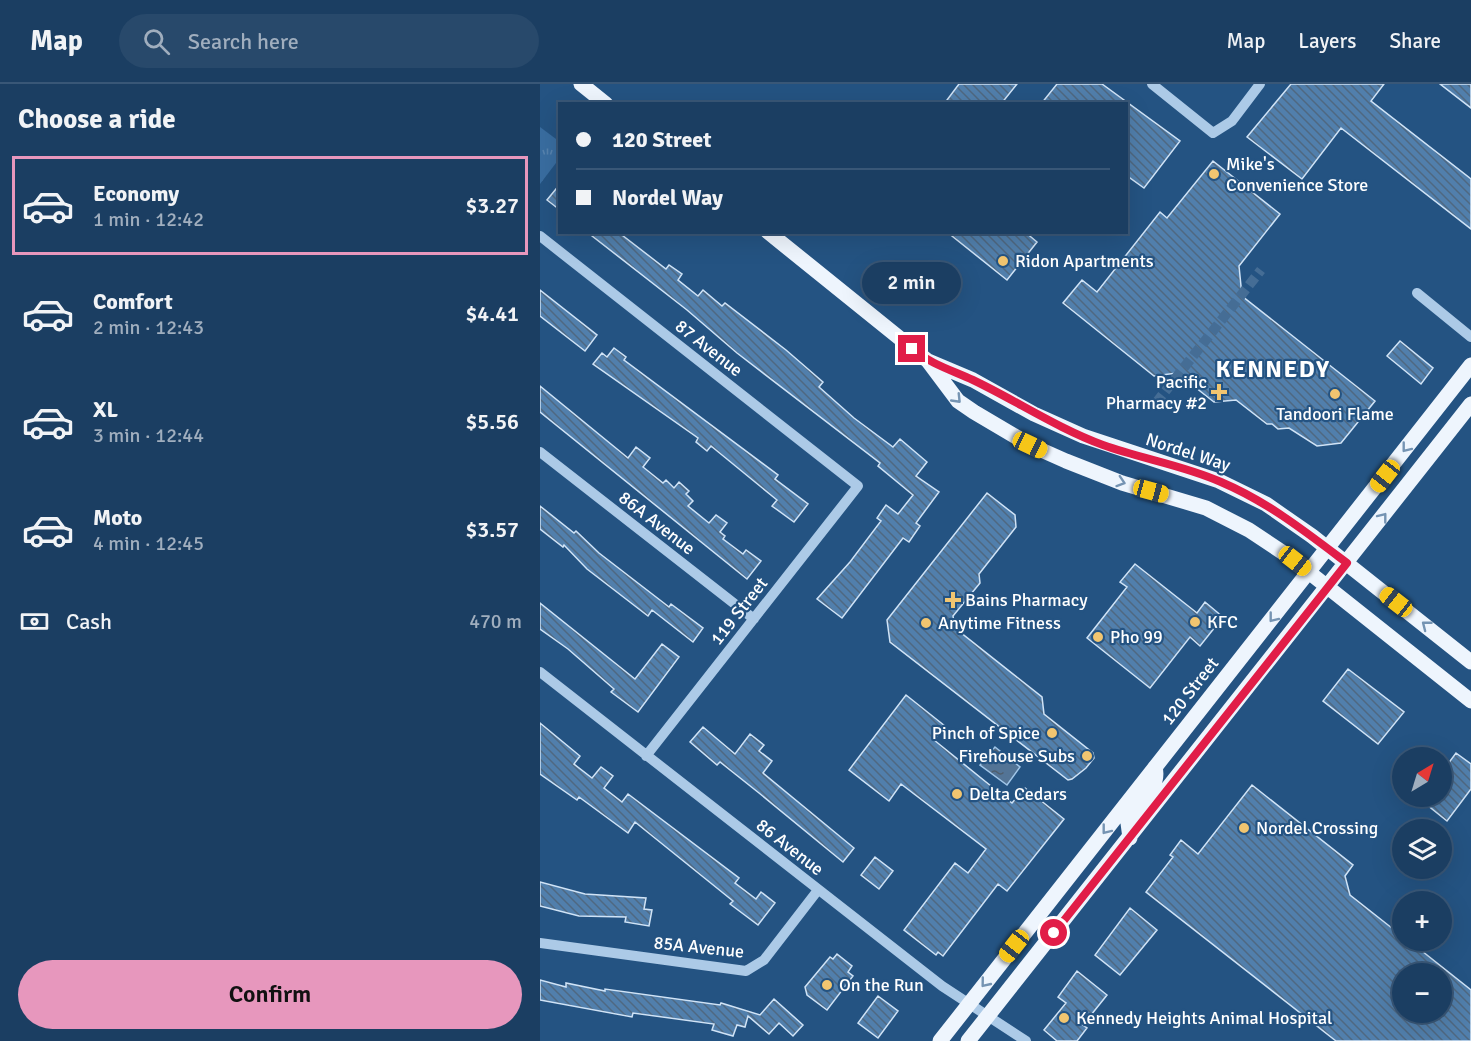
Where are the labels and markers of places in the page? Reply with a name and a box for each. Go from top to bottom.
place label: Mike's Convenience Store [1226,153,1368,196]
marker: Mike's Convenience Store [1207,167,1221,181]
place label: Ridon Apartments [1015,250,1154,272]
marker: Ridon Apartments [996,254,1010,268]
place label: Pacific Pharmacy #2 [1106,371,1207,414]
marker: Pacific Pharmacy #2 [1212,385,1226,399]
marker: Tandoori Flame [1328,387,1342,401]
place label: Tandoori Flame [1276,403,1394,425]
place label: Bains Pharmacy [965,589,1088,611]
marker: Bains Pharmacy [946,593,960,607]
place label: KFC [1207,611,1238,633]
place label: Anytime Fitness [938,612,1061,634]
marker: KFC [1188,615,1202,629]
marker: Anytime Fitness [919,616,933,630]
place label: Pho 99 [1110,626,1163,648]
marker: Pho 99 [1091,630,1105,644]
place label: Pinch of Spice [932,722,1040,744]
marker: Pinch of Spice [1045,726,1059,740]
place label: Firehouse Subs [958,745,1075,767]
marker: Firehouse Subs [1080,749,1094,763]
place label: Delta Cedars [969,783,1067,805]
marker: Delta Cedars [950,787,964,801]
place label: Nordel Crossing [1256,817,1378,839]
marker: Nordel Crossing [1237,821,1251,835]
place label: On the Run [839,974,924,996]
marker: On the Run [820,978,834,992]
place label: Kennedy Heights Animal Hospital [1076,1007,1332,1029]
marker: Kennedy Heights Animal Hospital [1057,1011,1071,1025]

